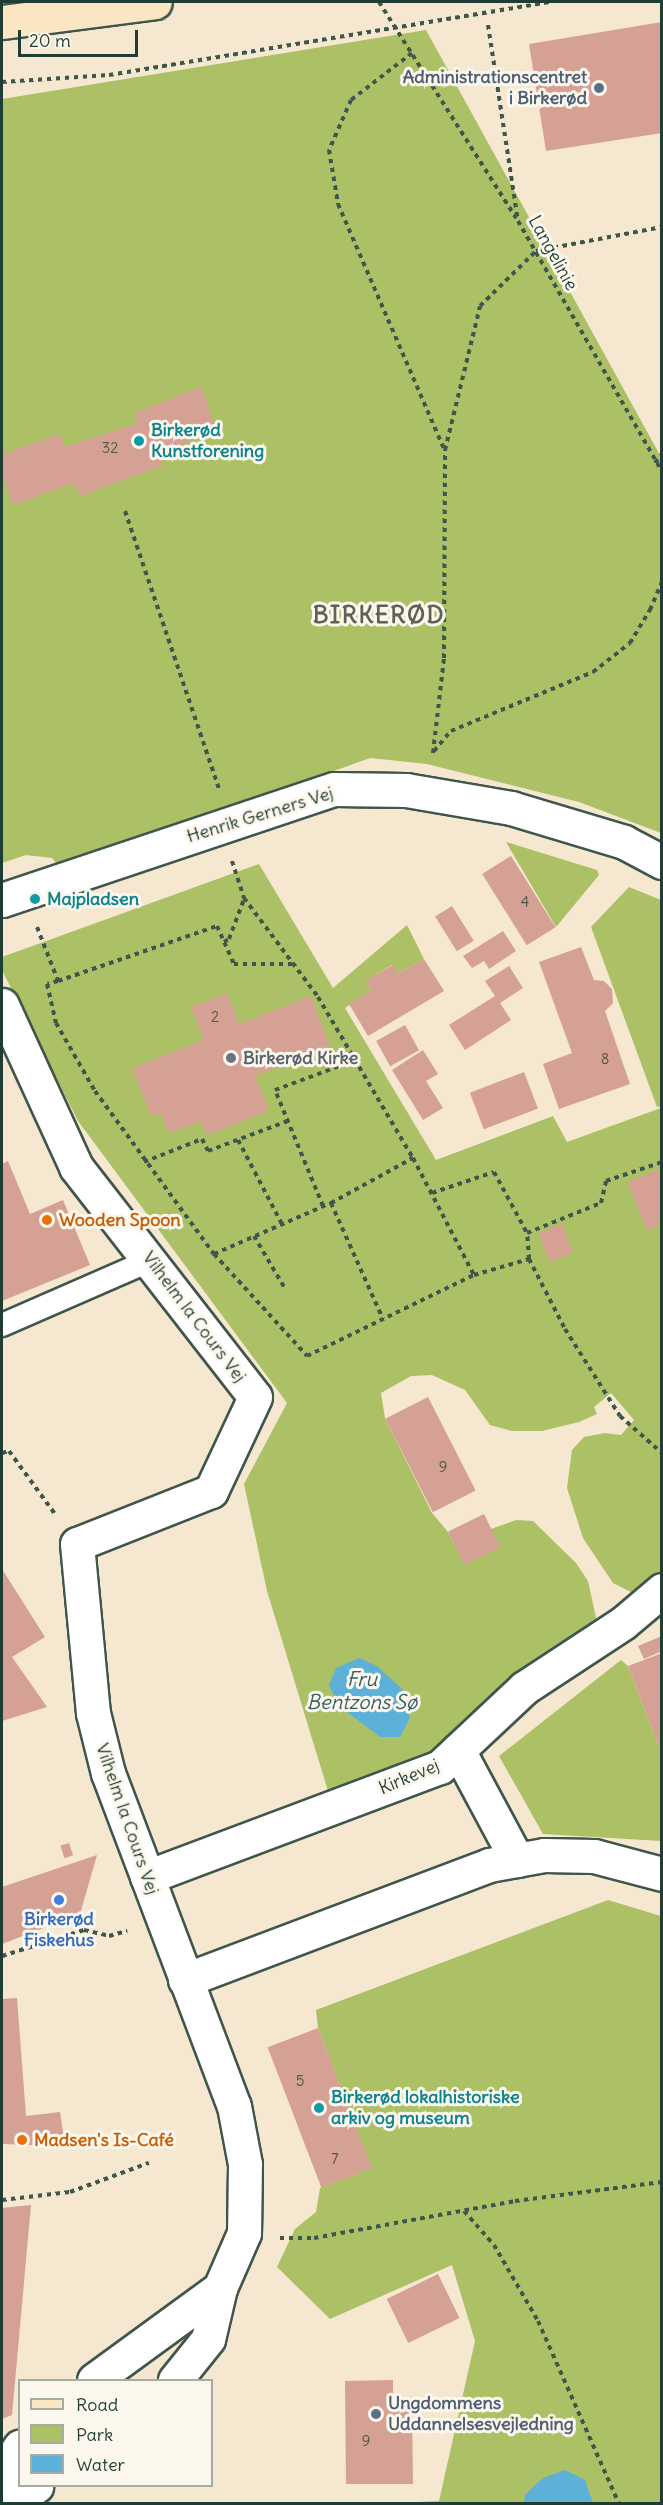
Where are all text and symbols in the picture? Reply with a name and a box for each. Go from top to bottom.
scale bar [21,18,141,56]
text: 20 m [29,29,71,52]
place label: Administrationscentret i Birkerød [403,67,587,110]
marker: Administrationscentret i Birkerød [592,81,606,95]
street label: Langelinie [524,212,582,294]
place label: Birkerød Kunstforening [151,420,264,462]
marker: Birkerød Kunstforening [132,434,146,448]
house number: 32 [102,439,118,457]
district label: BIRKERØD [313,601,445,629]
street label: Henrik Gerners Vej [184,782,336,848]
place label: Majpladsen [47,888,139,910]
marker: Majpladsen [28,892,42,906]
house number: 4 [521,893,529,911]
house number: 2 [211,1008,219,1026]
place label: Birkerød Kirke [243,1047,358,1069]
house number: 8 [601,1050,609,1068]
marker: Birkerød Kirke [224,1051,238,1065]
place label: Wooden Spoon [59,1209,181,1231]
marker: Wooden Spoon [40,1213,54,1227]
street label: Vilhelm la Cours Vej [138,1247,250,1387]
house number: 9 [439,1458,447,1476]
water label: Fru Bentzons Sø [307,1666,417,1713]
street label: Vilhelm la Cours Vej [91,1741,163,1897]
street label: Kirkevej [375,1755,443,1799]
marker: Birkerød Fiskehus [52,1893,66,1907]
place label: Birkerød Fiskehus [24,1909,94,1952]
house number: 5 [296,2072,304,2090]
place label: Birkerød lokalhistoriske arkiv og museum [331,2087,520,2130]
marker: Birkerød lokalhistoriske arkiv og museum [312,2101,326,2115]
place label: Madsen's Is-Café [34,2129,174,2151]
marker: Madsen's Is-Café [15,2133,29,2147]
house number: 7 [331,2150,339,2168]
legend [18,2379,213,2487]
text: Road [76,2393,118,2416]
place label: Ungdommens Uddannelsesvejledning [388,2393,574,2436]
marker: Ungdommens Uddannelsesvejledning [369,2407,383,2421]
text: Park [76,2423,113,2446]
house number: 9 [362,2432,370,2450]
text: Water [76,2453,125,2476]

